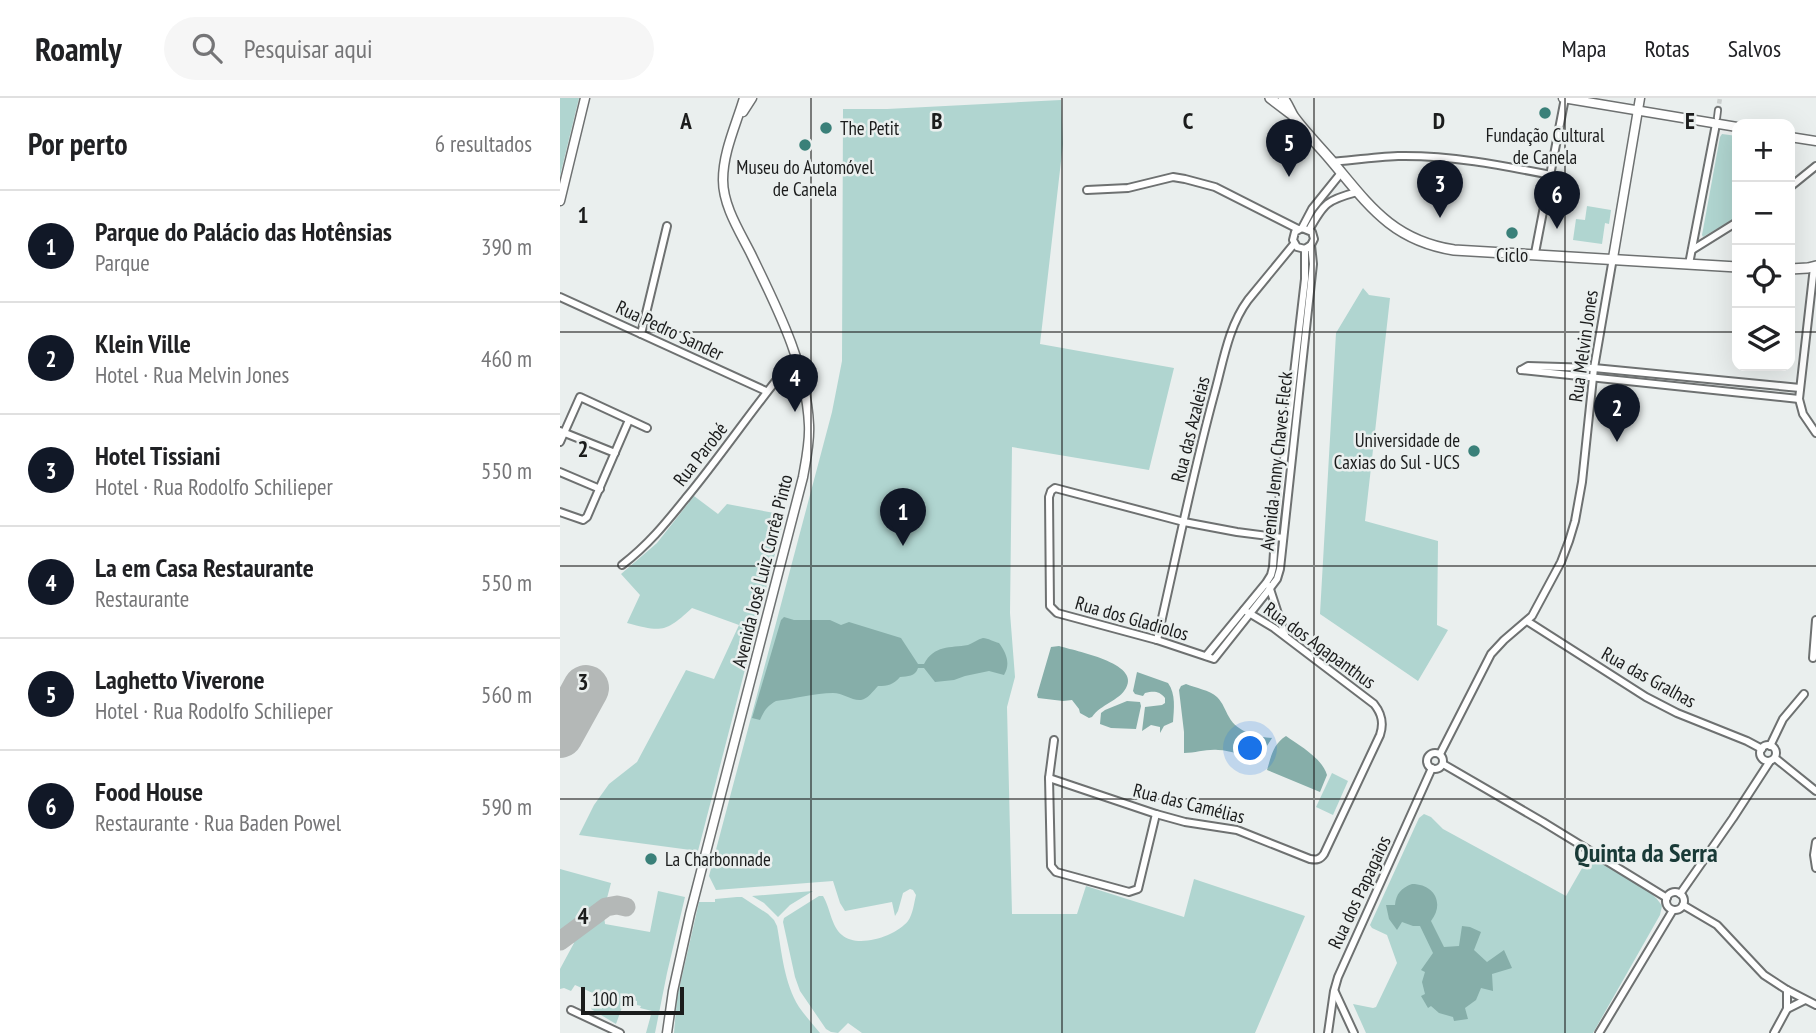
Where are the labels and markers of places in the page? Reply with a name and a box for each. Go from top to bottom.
marker: Fundação Cultural de Canela [1537,105,1553,121]
place label: The Petit [840,116,900,140]
pin: 5 [1266,119,1312,177]
marker: The Petit [818,120,834,136]
place label: Fundação Cultural de Canela [1486,123,1605,169]
marker: Museu do Automóvel de Canela [797,137,813,153]
place label: Museu do Automóvel de Canela [736,155,874,201]
pin: 3 [1417,160,1463,218]
pin: 6 [1534,171,1580,229]
marker: Ciclo [1504,225,1520,241]
place label: Ciclo [1496,243,1528,267]
pin: 4 [772,354,818,412]
pin: 2 [1594,384,1640,442]
place label: Universidade de Caxias do Sul - UCS [1334,428,1460,474]
marker: Universidade de Caxias do Sul - UCS [1466,443,1482,459]
pin: 1 [880,488,926,546]
place label: La Charbonnade [665,847,771,871]
marker: La Charbonnade [643,851,659,867]

